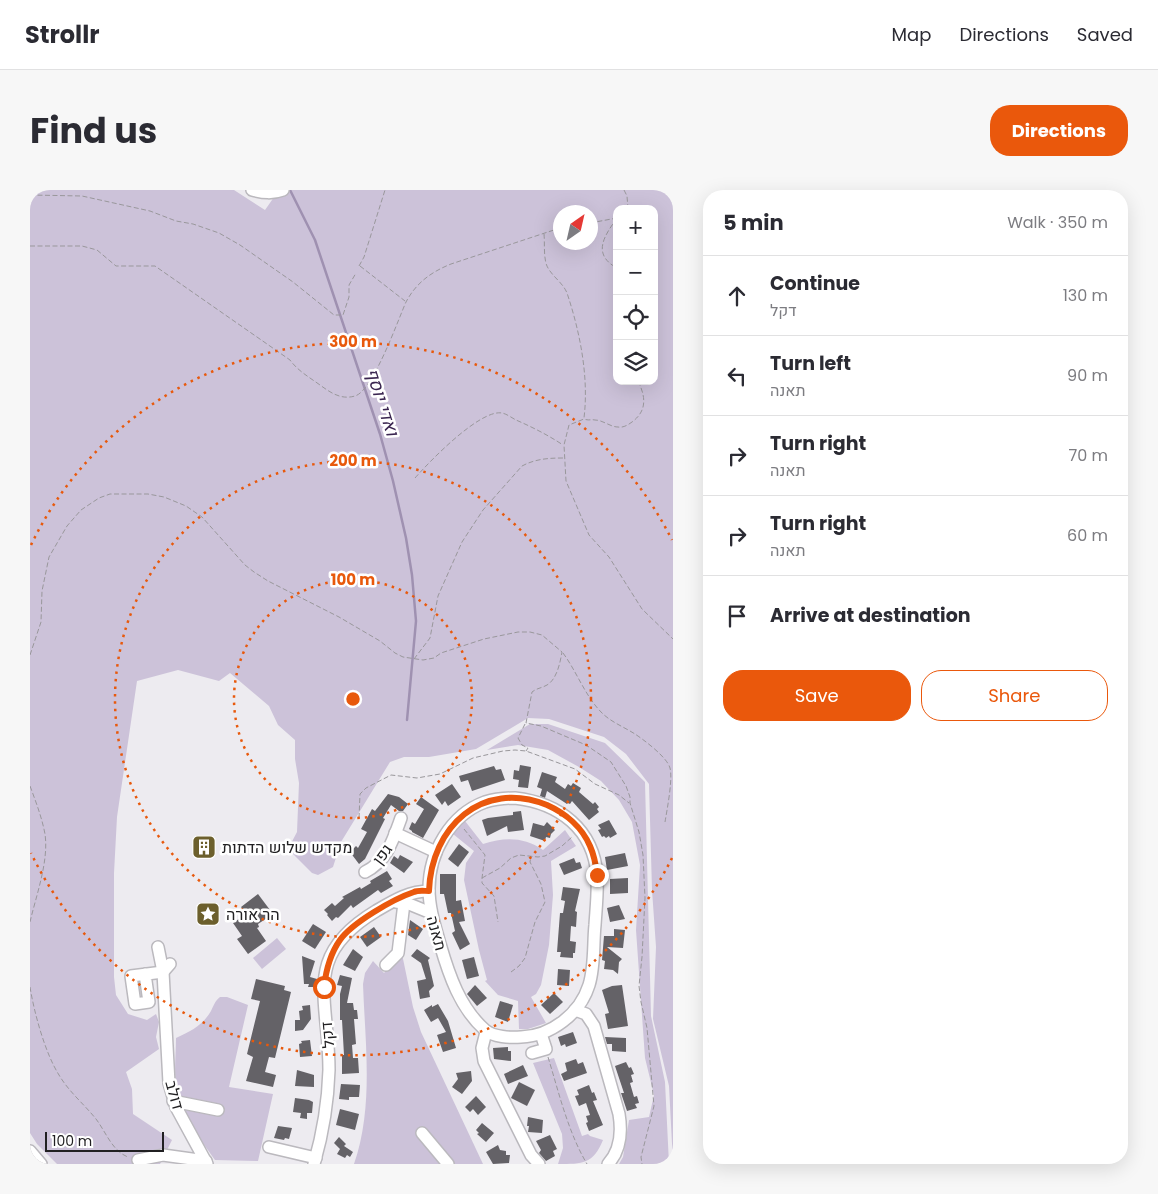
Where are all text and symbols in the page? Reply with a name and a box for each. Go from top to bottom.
text: Strollr [25,18,100,51]
text: Map [892,22,931,47]
text: Directions [959,22,1049,47]
text: Saved [1077,22,1133,47]
button: Directions [990,105,1128,156]
text: Find us [30,106,157,155]
north arrow [553,205,598,250]
map controls [613,205,658,385]
button: + [613,205,658,250]
text: 5 min [723,208,784,237]
text: Walk · 350 m [1007,211,1108,234]
button: − [613,250,658,295]
text: Continue [770,270,860,297]
icon: ahead [723,282,751,310]
text: 130 m [1063,284,1108,307]
button: locate [613,295,658,340]
text: דקל [770,299,797,322]
text: 300 m [329,331,377,352]
button: layers [613,340,658,385]
text: Turn left [770,350,851,377]
icon: left [723,362,751,390]
text: 90 m [1067,364,1108,387]
water label: ואדי יוסף [360,365,406,441]
text: תאנה [770,379,805,402]
text: Turn right [770,430,866,457]
icon: right [723,442,751,470]
text: 70 m [1068,444,1108,467]
text: 200 m [329,450,377,471]
text: תאנה [770,459,805,482]
text: Turn right [770,510,866,537]
icon: right [723,522,751,550]
text: 60 m [1067,524,1108,547]
text: תאנה [770,539,805,562]
text: 100 m [331,569,375,590]
icon: arrive [723,602,751,630]
text: Arrive at destination [770,602,971,629]
button: Save [723,670,911,721]
button: Share [921,670,1108,721]
centre of rings [344,690,362,708]
building icon: מקדש שלוש הדתות [191,834,217,860]
place label: מקדש שלוש הדתות [222,836,352,859]
street label: גפן [367,839,398,870]
route end [586,864,609,887]
place icon: הר אורה [195,901,221,927]
place label: הר אורה [226,903,280,926]
street label: תאנה [421,913,452,953]
route start [313,976,336,999]
street label: דקל [315,1021,340,1049]
street label: דולב [160,1078,189,1112]
scale bar [45,1129,164,1152]
text: 100 m [52,1131,92,1151]

